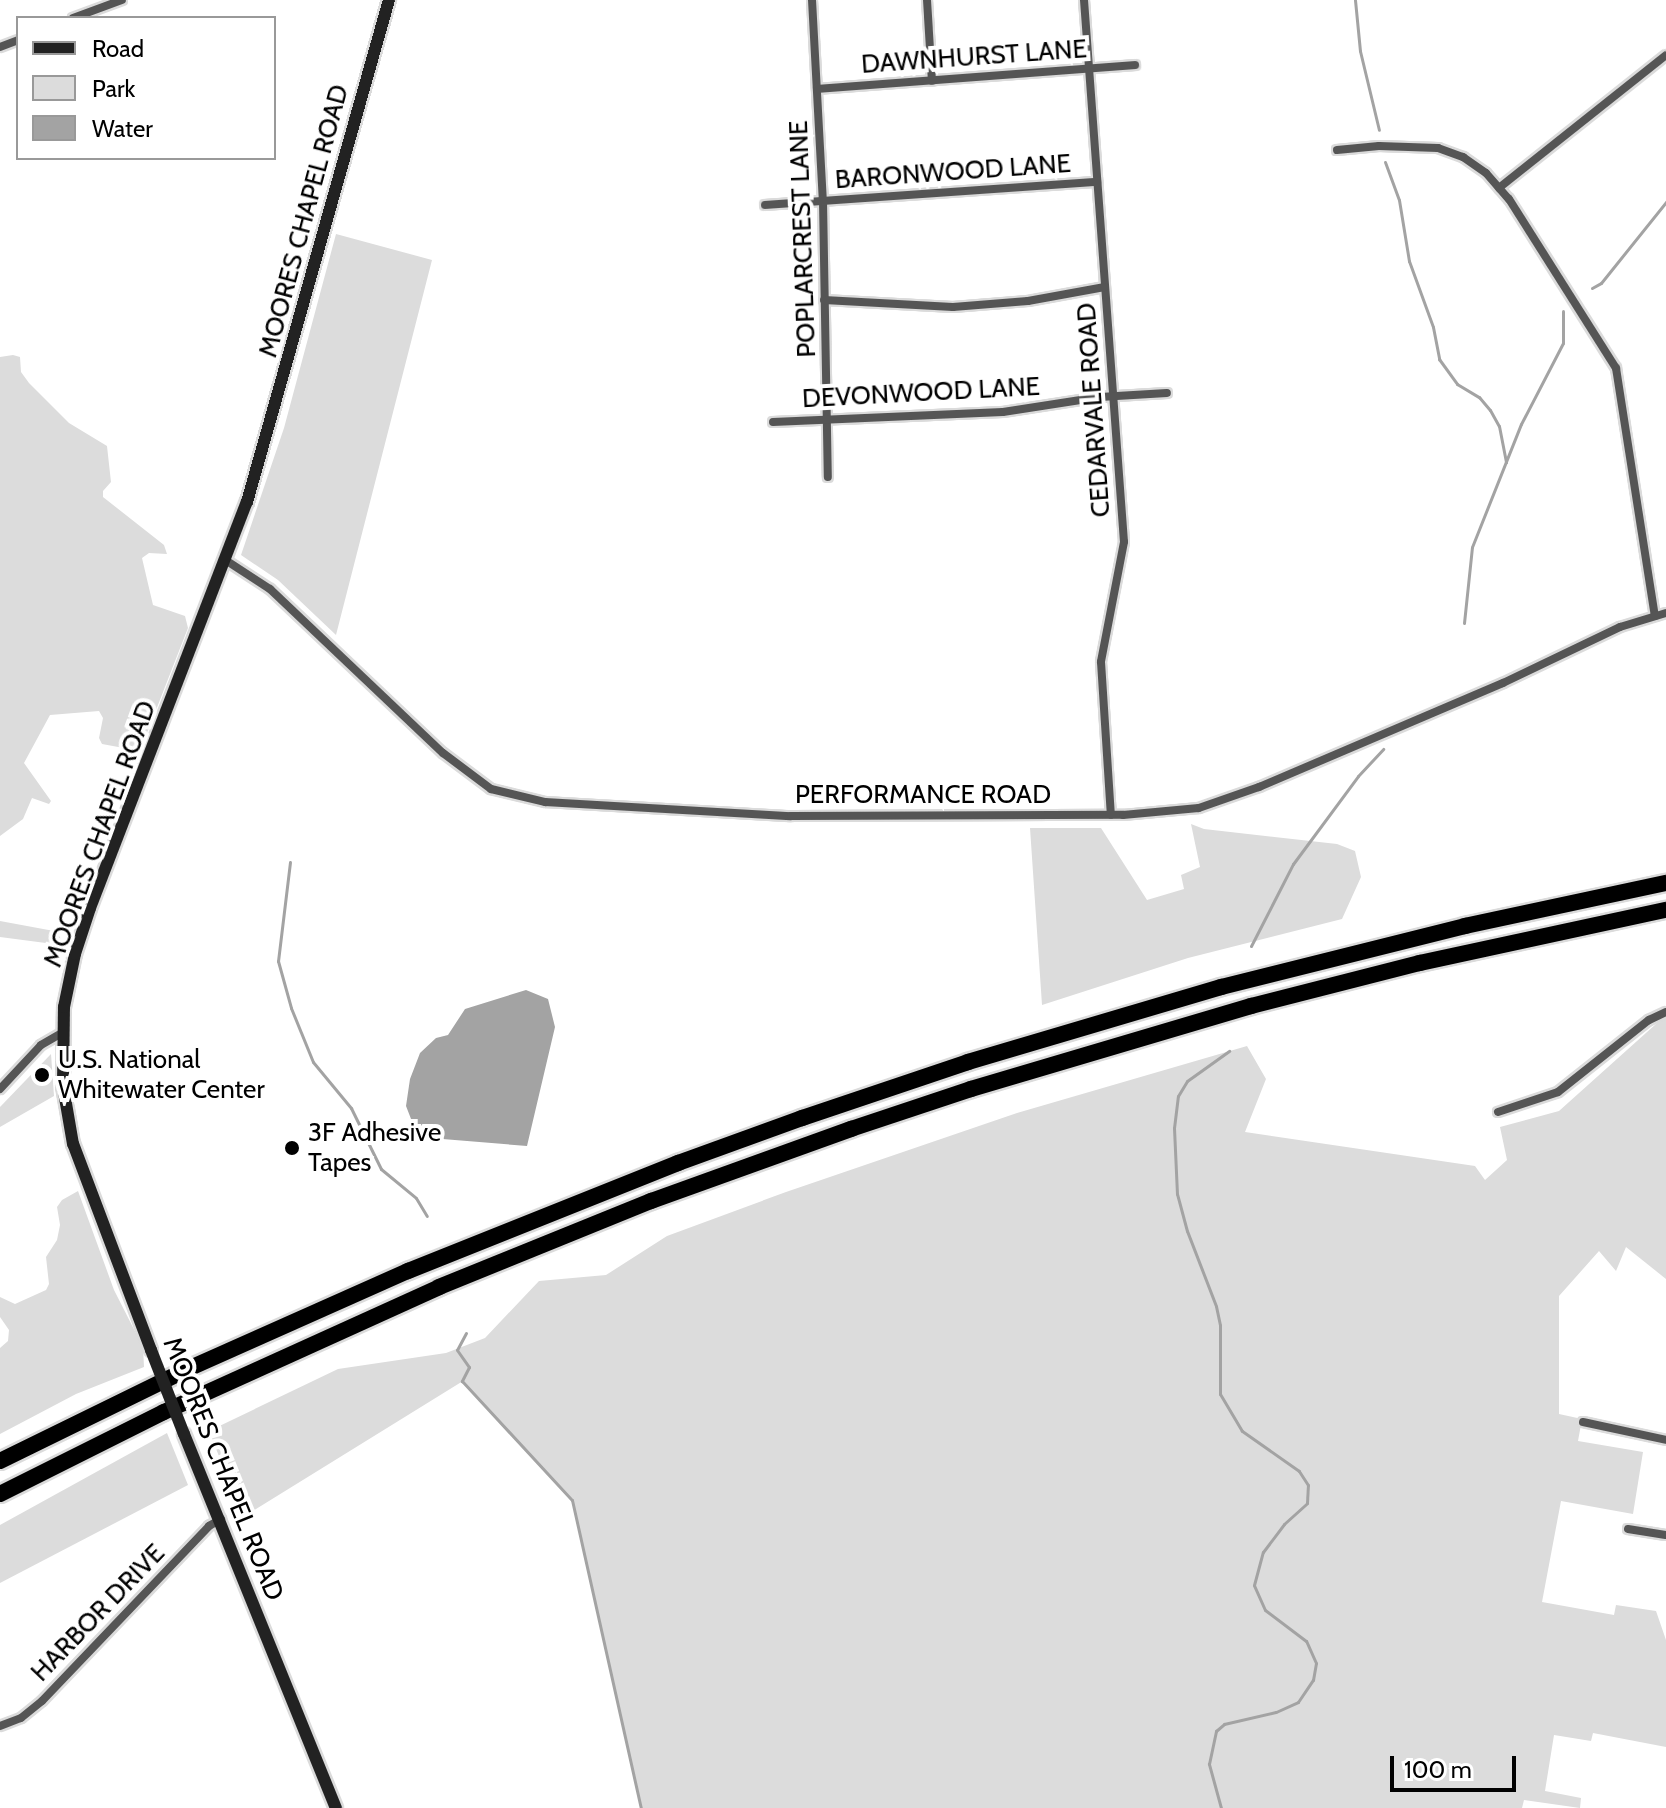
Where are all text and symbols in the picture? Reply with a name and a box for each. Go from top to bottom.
legend [16,16,276,160]
text: Road [92,34,144,63]
street label: DAWNHURST LANE [860,34,1088,80]
text: Park [92,74,135,103]
street label: MOORES CHAPEL ROAD [253,81,355,361]
text: Water [92,114,153,143]
street label: POPLARCREST LANE [783,120,823,358]
street label: BARONWOOD LANE [834,148,1072,196]
street label: CEDARVALE ROAD [1071,302,1117,518]
street label: DEVONWOOD LANE [801,371,1041,415]
street label: MOORES CHAPEL ROAD [37,697,163,971]
street label: PERFORMANCE ROAD [795,779,1051,811]
place label: U.S. National Whitewater Center [58,1044,265,1106]
marker: U.S. National Whitewater Center [33,1066,51,1084]
place label: 3F Adhesive Tapes [308,1117,441,1178]
marker: 3F Adhesive Tapes [283,1139,301,1157]
street label: MOORES CHAPEL ROAD [156,1333,290,1605]
street label: HARBOR DRIVE [25,1538,171,1688]
scale bar [1394,1740,1520,1790]
text: 100 m [1404,1755,1472,1784]

